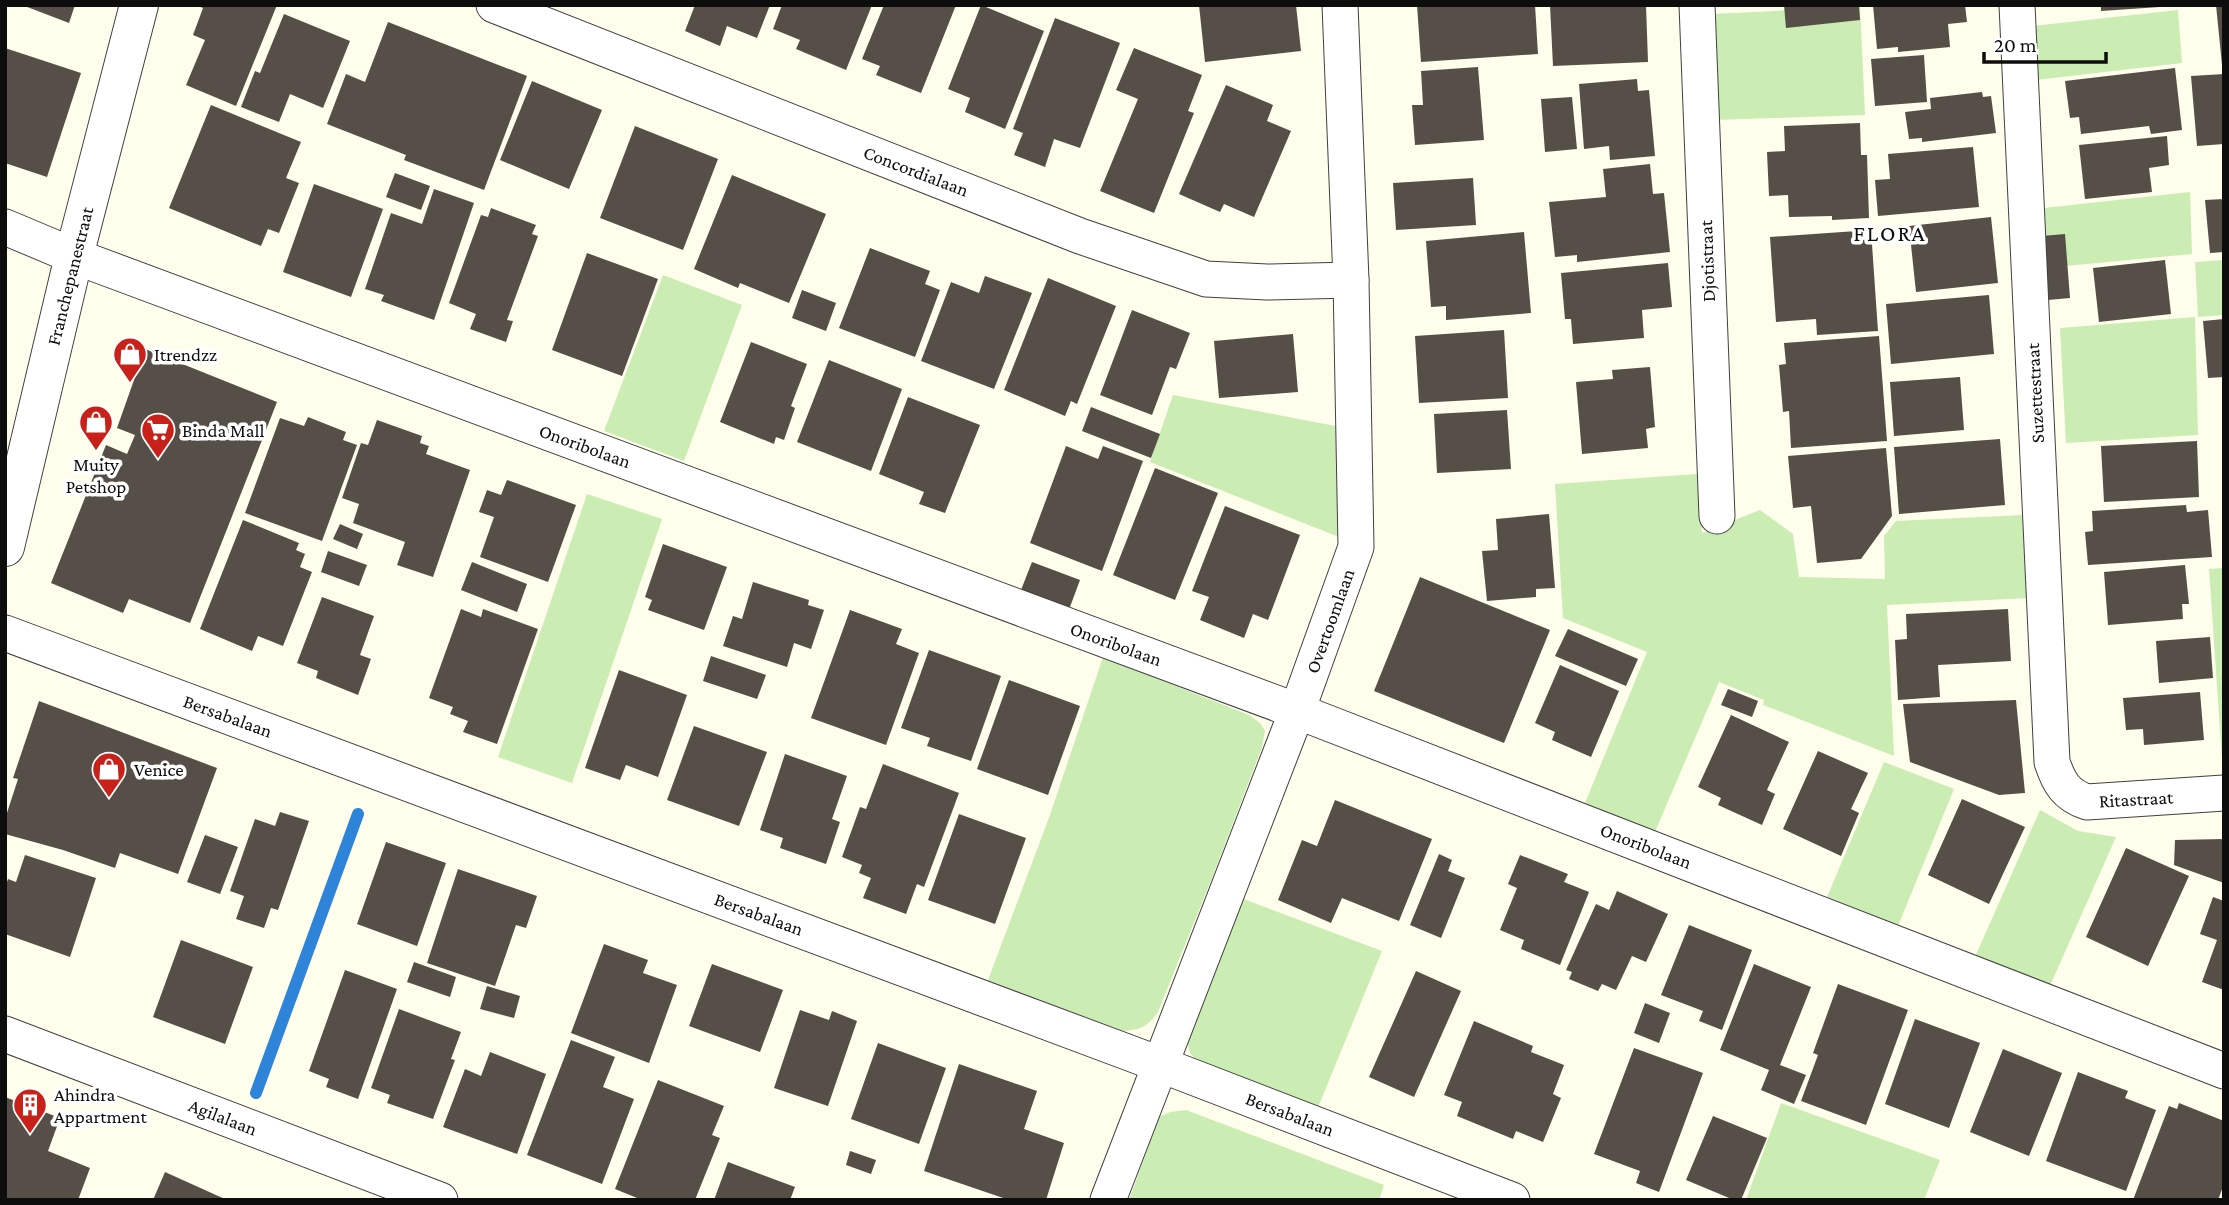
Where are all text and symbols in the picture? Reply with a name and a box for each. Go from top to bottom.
scale bar [1984,21,2106,65]
text: 20 m [1994,33,2037,57]
street label: Concordialaan [860,141,972,201]
street label: Franchepanestraat [43,204,98,348]
street label: Djotistraat [1695,219,1720,302]
district label: FLORA [1853,220,1927,246]
shop icon: Itrendzz [111,335,149,384]
street label: Suzettestraat [2022,342,2048,444]
place label: Itrendzz [154,344,217,365]
shop icon: Muity Petshop [77,403,115,452]
supermarket icon: Binda Mall [139,411,177,460]
place label: Binda Mall [182,420,264,441]
street label: Onoribolaan [536,420,634,472]
place label: Muity Petshop [66,454,126,497]
street label: Overtoomlaan [1301,566,1359,676]
street label: Onoribolaan [1067,618,1165,670]
street label: Bersabalaan [181,690,275,742]
shop icon: Venice [90,750,128,799]
place label: Venice [134,759,184,780]
street label: Ritastraat [2098,787,2174,811]
street label: Onoribolaan [1597,819,1695,873]
street label: Bersabalaan [712,888,806,940]
place label: Ahindra Appartment [54,1084,147,1127]
building icon: Ahindra Appartment [11,1086,49,1135]
street label: Bersabalaan [1243,1088,1337,1140]
street label: Agilalaan [186,1094,260,1140]

